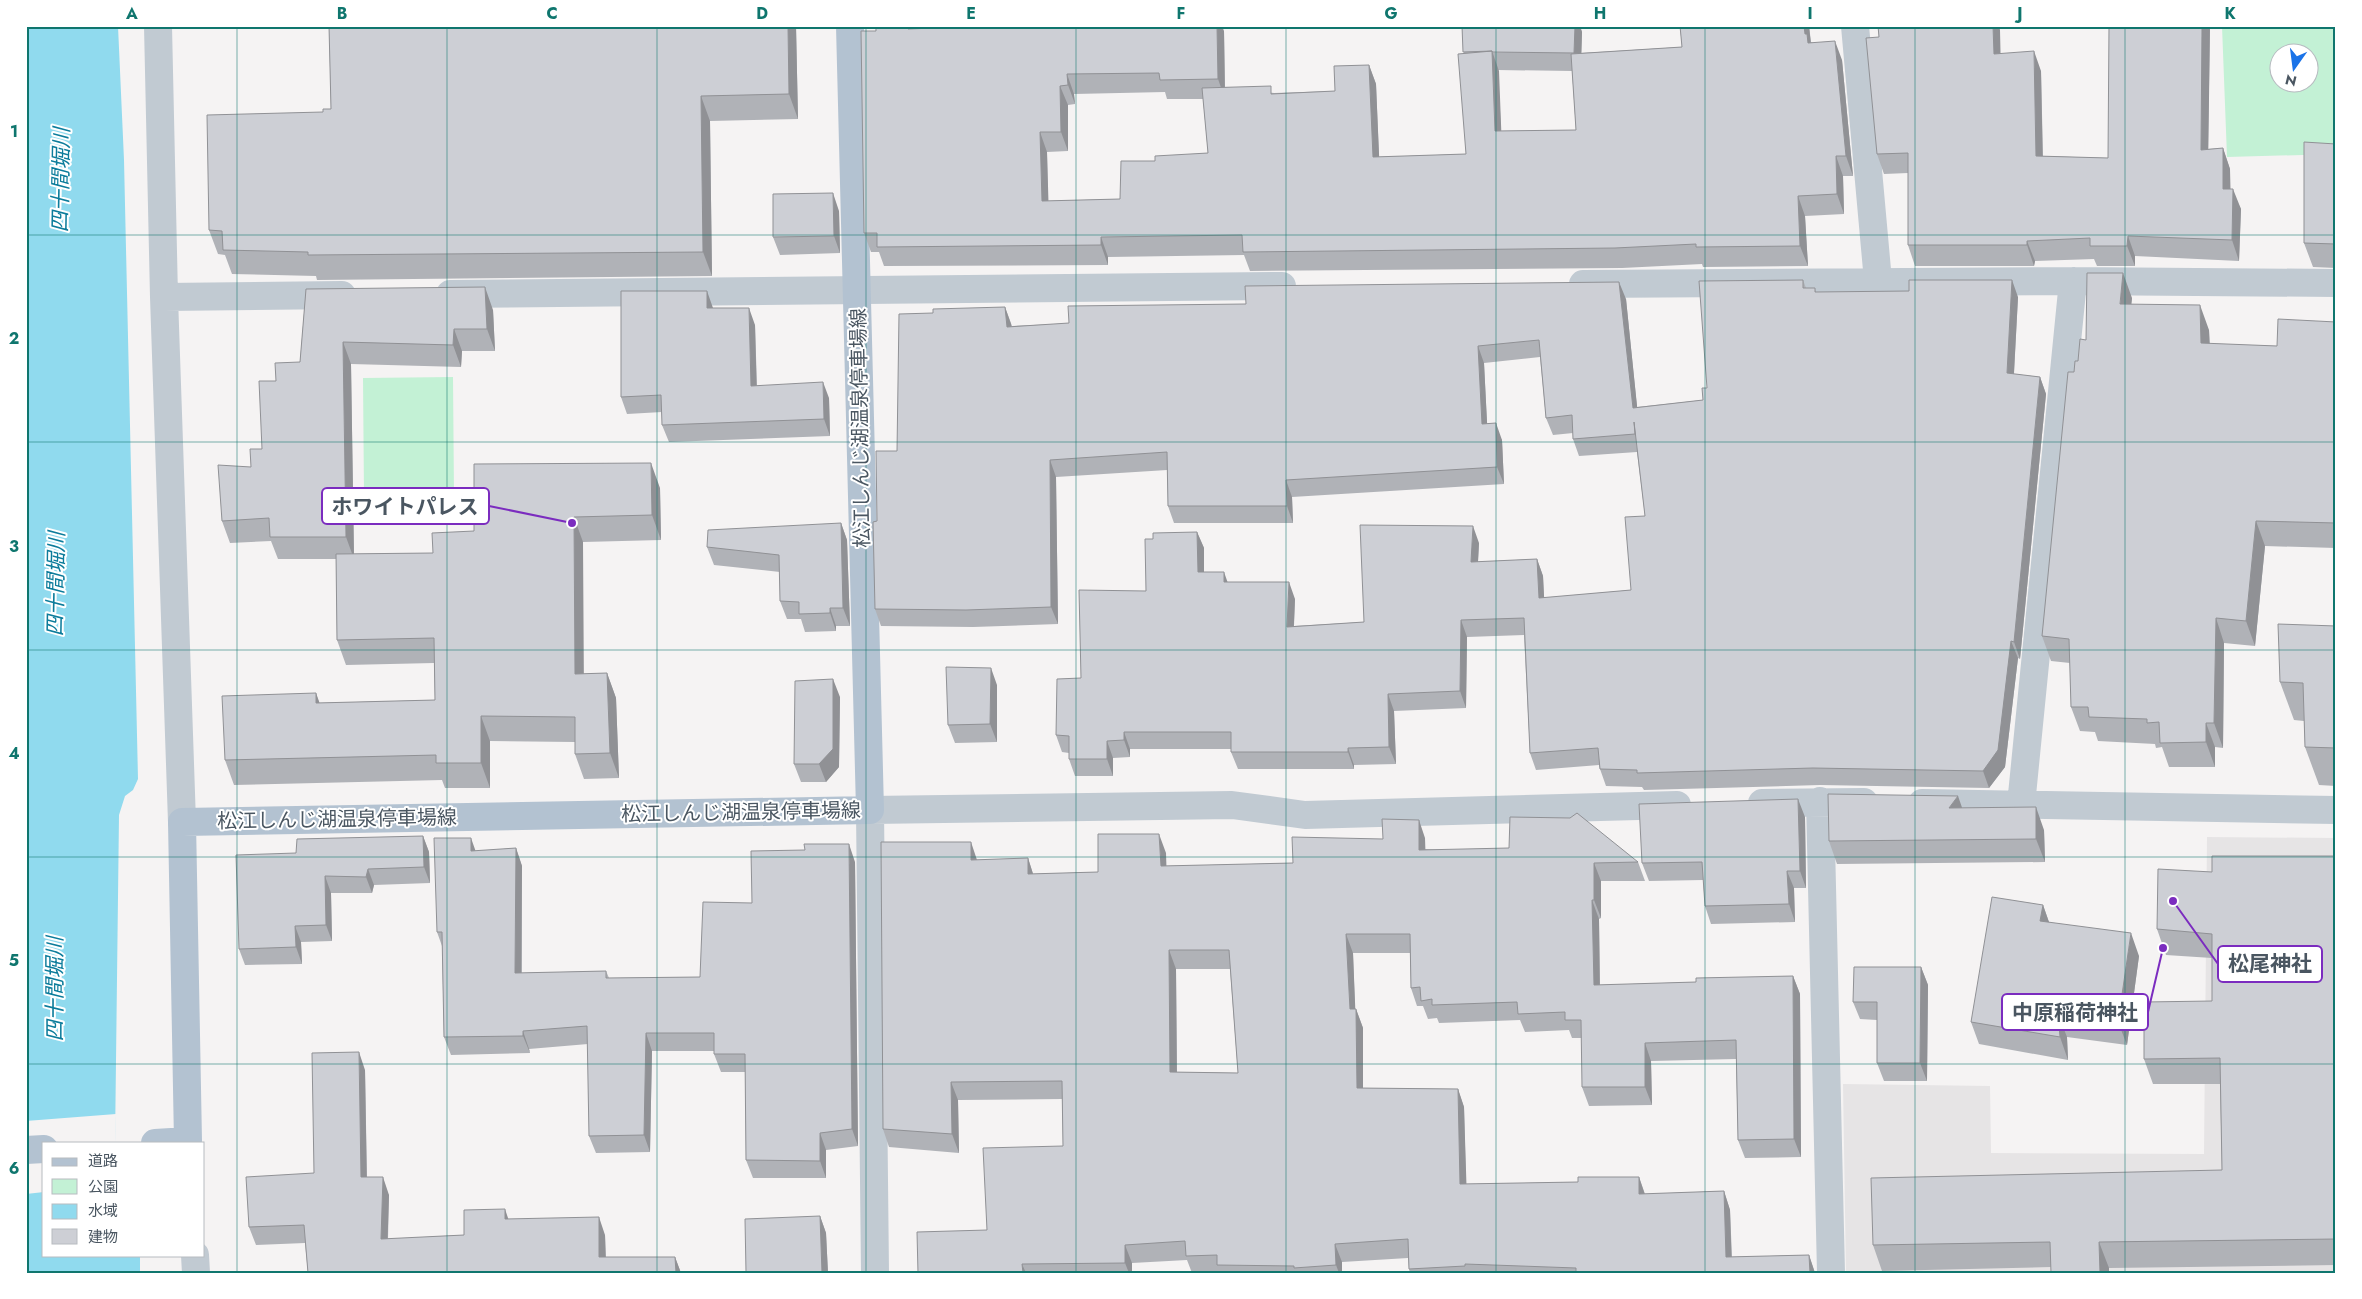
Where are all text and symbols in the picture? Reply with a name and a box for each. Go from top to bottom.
text: A [125,2,138,25]
text: B [337,2,347,25]
text: C [546,2,558,25]
text: D [756,2,768,25]
text: E [966,2,976,25]
text: F [1177,2,1185,25]
text: G [1384,2,1398,25]
text: H [1594,2,1606,25]
text: I [1807,2,1813,25]
text: J [2014,2,2023,25]
text: K [2224,2,2236,25]
north arrow [2270,42,2320,92]
text: N [2283,70,2299,92]
text: 1 [10,120,18,143]
water label: 四十間堀川 [45,125,77,233]
street label: 松江しんじ湖温泉停車場線 [844,308,877,548]
text: 2 [9,327,19,350]
callout: ホワイトパレス [322,488,489,524]
text: ホワイトパレス [332,492,479,522]
water label: 四十間堀川 [40,529,72,637]
text: 3 [9,535,19,558]
text: 4 [8,742,20,765]
street label: 松江しんじ湖温泉停車場線 [621,796,861,829]
street label: 松江しんじ湖温泉停車場線 [217,803,457,836]
water label: 四十間堀川 [40,935,70,1042]
callout: 松尾神社 [2218,946,2322,982]
text: 5 [9,949,19,972]
text: 松尾神社 [2228,949,2312,979]
callout: 中原稲荷神社 [2002,994,2148,1030]
text: 中原稲荷神社 [2012,998,2138,1028]
legend [42,1142,205,1256]
text: 道路 [88,1150,118,1172]
text: 6 [9,1157,19,1180]
text: 公園 [88,1176,118,1198]
text: 水域 [88,1200,118,1222]
text: 建物 [88,1226,118,1248]

